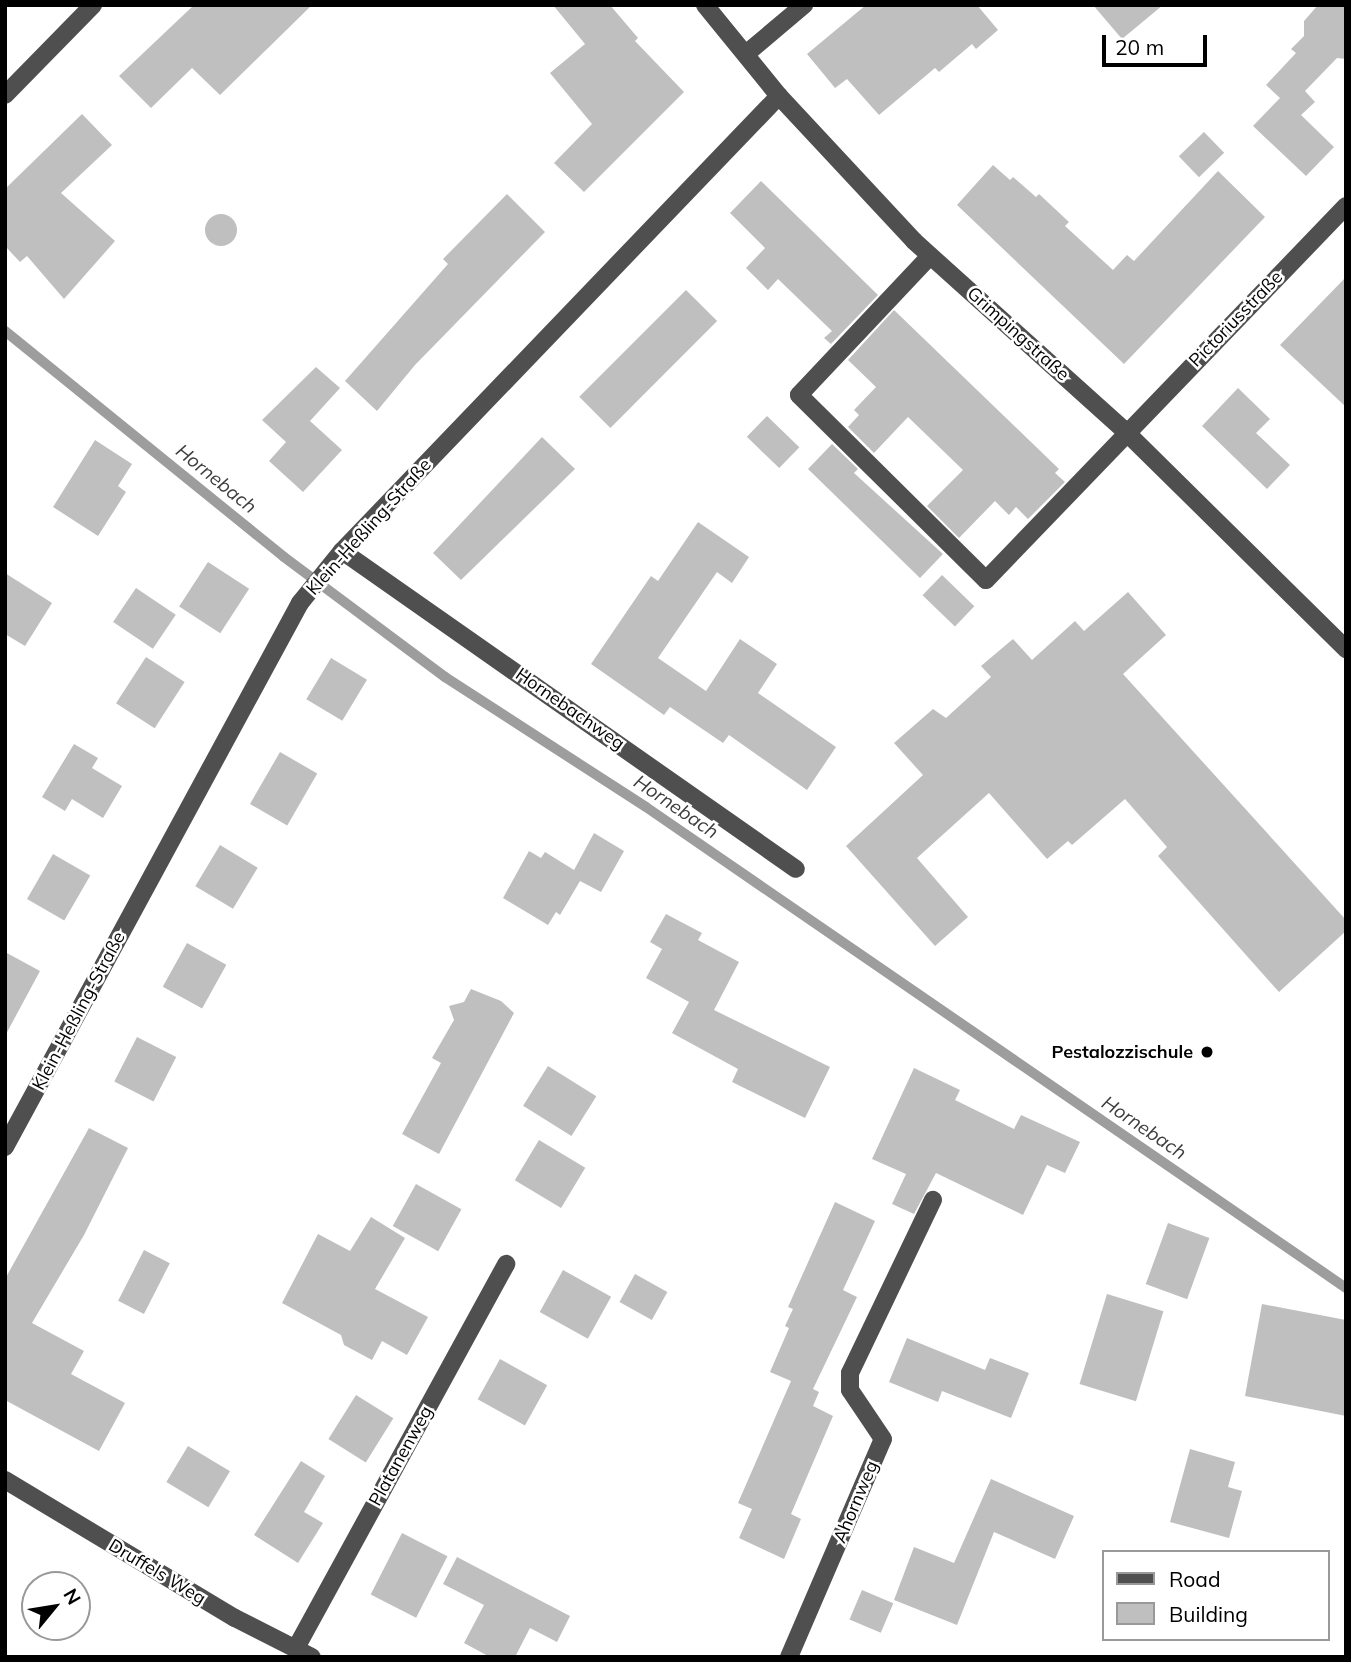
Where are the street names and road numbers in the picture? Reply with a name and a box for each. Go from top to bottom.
street label: Pictoriusstraße [1185,266,1287,372]
street label: Grimpingstraße [963,283,1073,385]
street label: Klein-Heßling-Straße [302,454,436,600]
street label: Hornebachweg [511,663,629,755]
street label: Klein-Heßling-Straße [28,928,130,1094]
street label: Platanenweg [365,1402,437,1510]
street label: Ahornweg [829,1458,883,1546]
street label: Druffels Weg [105,1535,209,1609]

